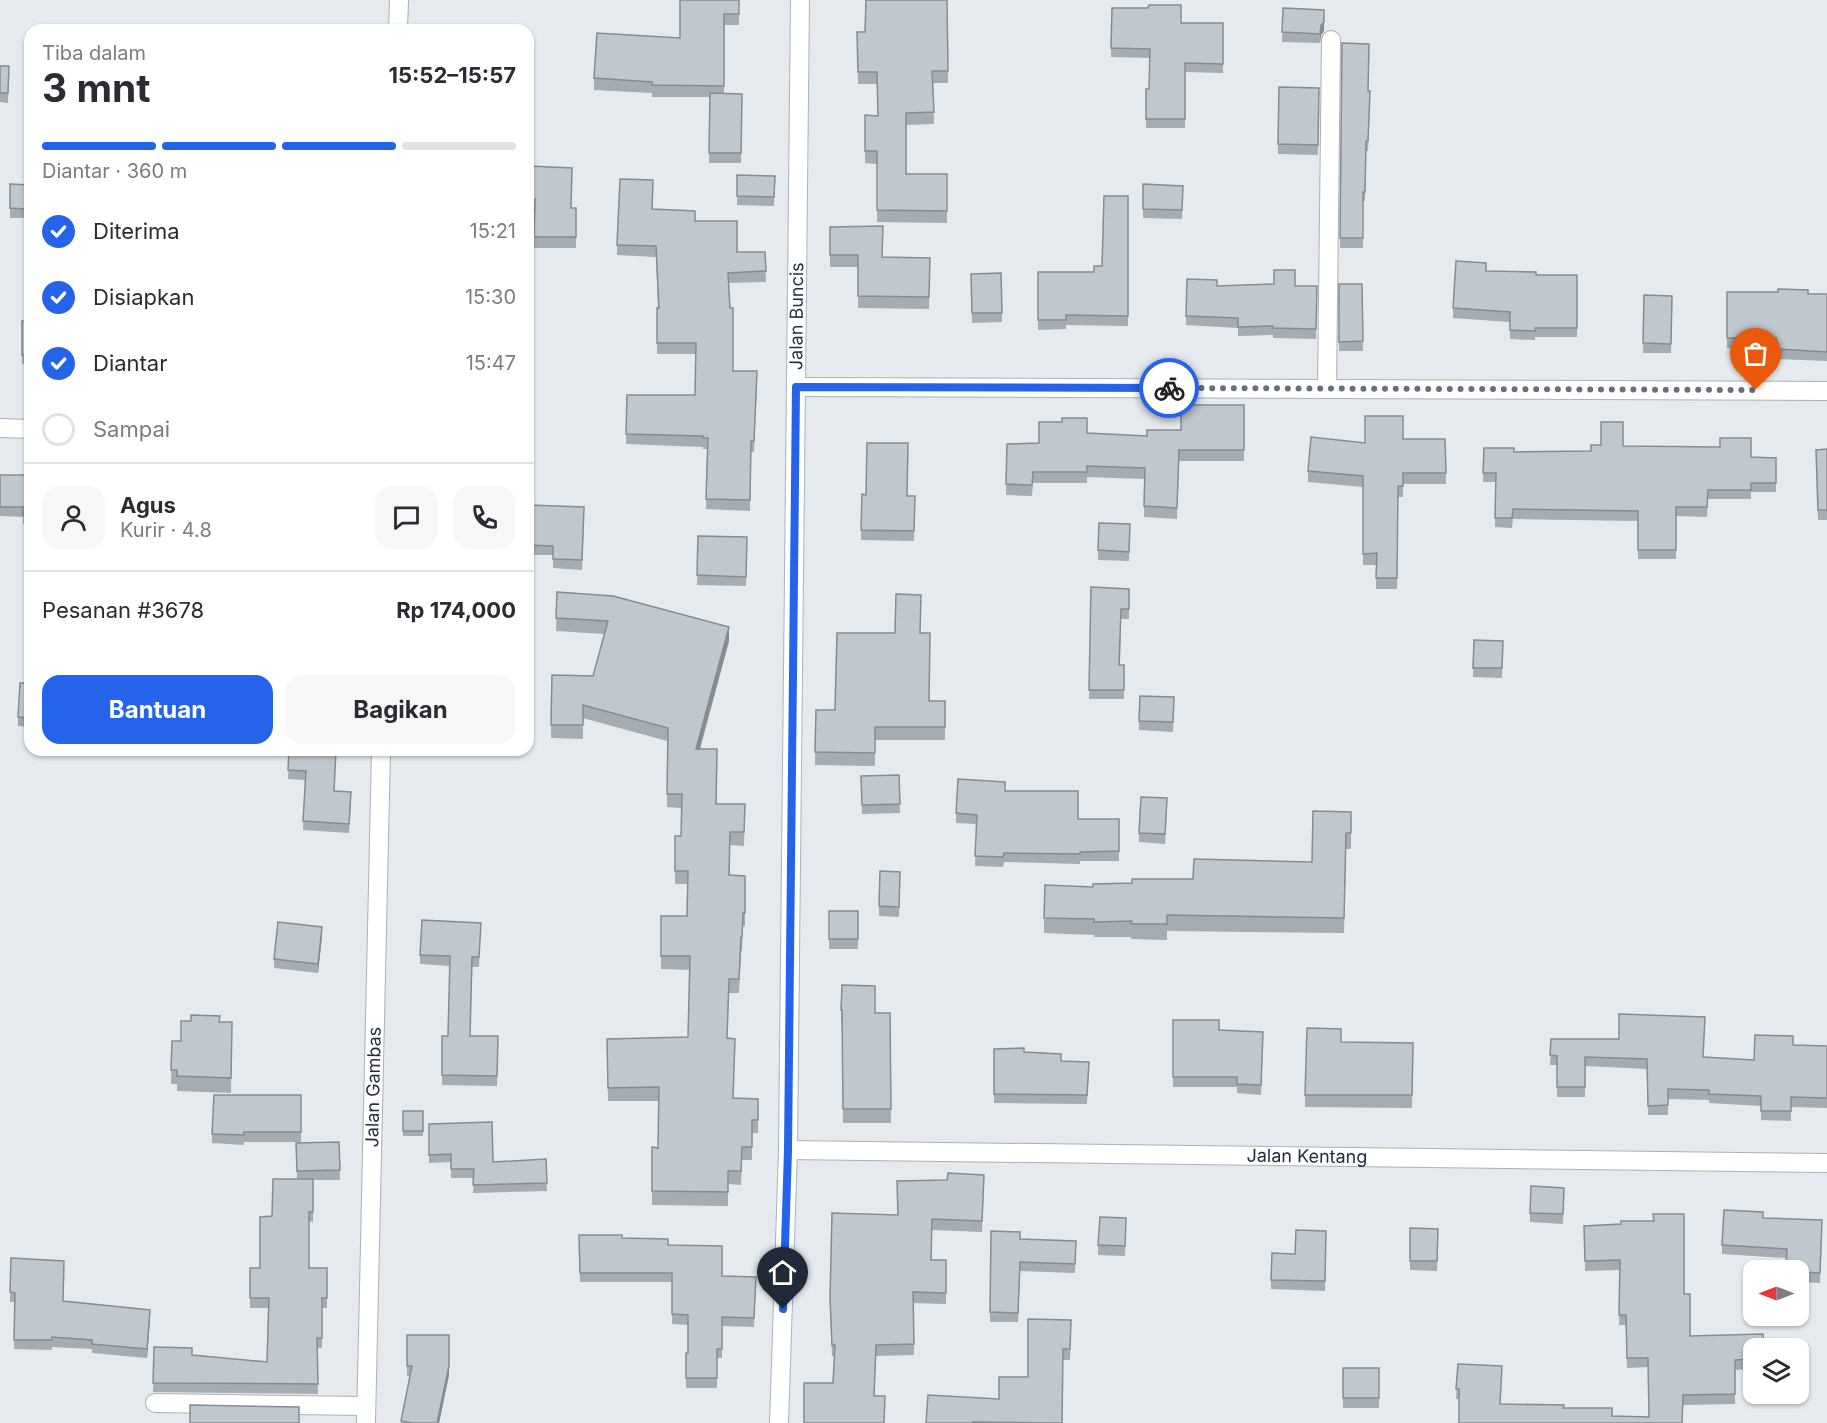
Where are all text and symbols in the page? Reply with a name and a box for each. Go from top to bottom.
text: Tiba dalam [42,41,146,65]
text: 15:52–15:57 [388,62,516,88]
text: 3 mnt [42,64,151,111]
text: Diantar · 360 m [42,159,187,183]
icon: check [42,215,75,248]
text: Diterima [93,218,180,244]
text: 15:21 [470,219,516,243]
street label: Jalan Buncis [785,262,807,370]
icon: check [42,281,75,314]
text: Disiapkan [93,284,194,310]
text: 15:30 [465,285,516,309]
pin [1730,328,1781,390]
icon: bag [1739,337,1772,370]
icon: check [42,347,75,380]
text: Diantar [93,350,168,376]
text: 15:47 [466,351,516,375]
courier [1139,358,1199,418]
icon: bike [1153,372,1186,405]
text: Sampai [93,416,170,442]
button: person [42,486,105,549]
button: chat [375,486,438,549]
button: phone [453,486,516,549]
text: Agus [120,492,176,518]
text: Kurir · 4.8 [120,518,212,542]
text: Pesanan #3678 [42,597,204,623]
text: Rp 174,000 [396,597,516,623]
button: Bantuan [42,675,273,744]
button: Bagikan [285,675,516,744]
street label: Jalan Gambas [361,1026,385,1148]
street label: Jalan Kentang [1246,1145,1368,1167]
pin [757,1247,808,1309]
icon: home [766,1256,799,1289]
north arrow [1743,1260,1809,1326]
map controls [1743,1260,1809,1404]
button: layers [1743,1338,1809,1404]

